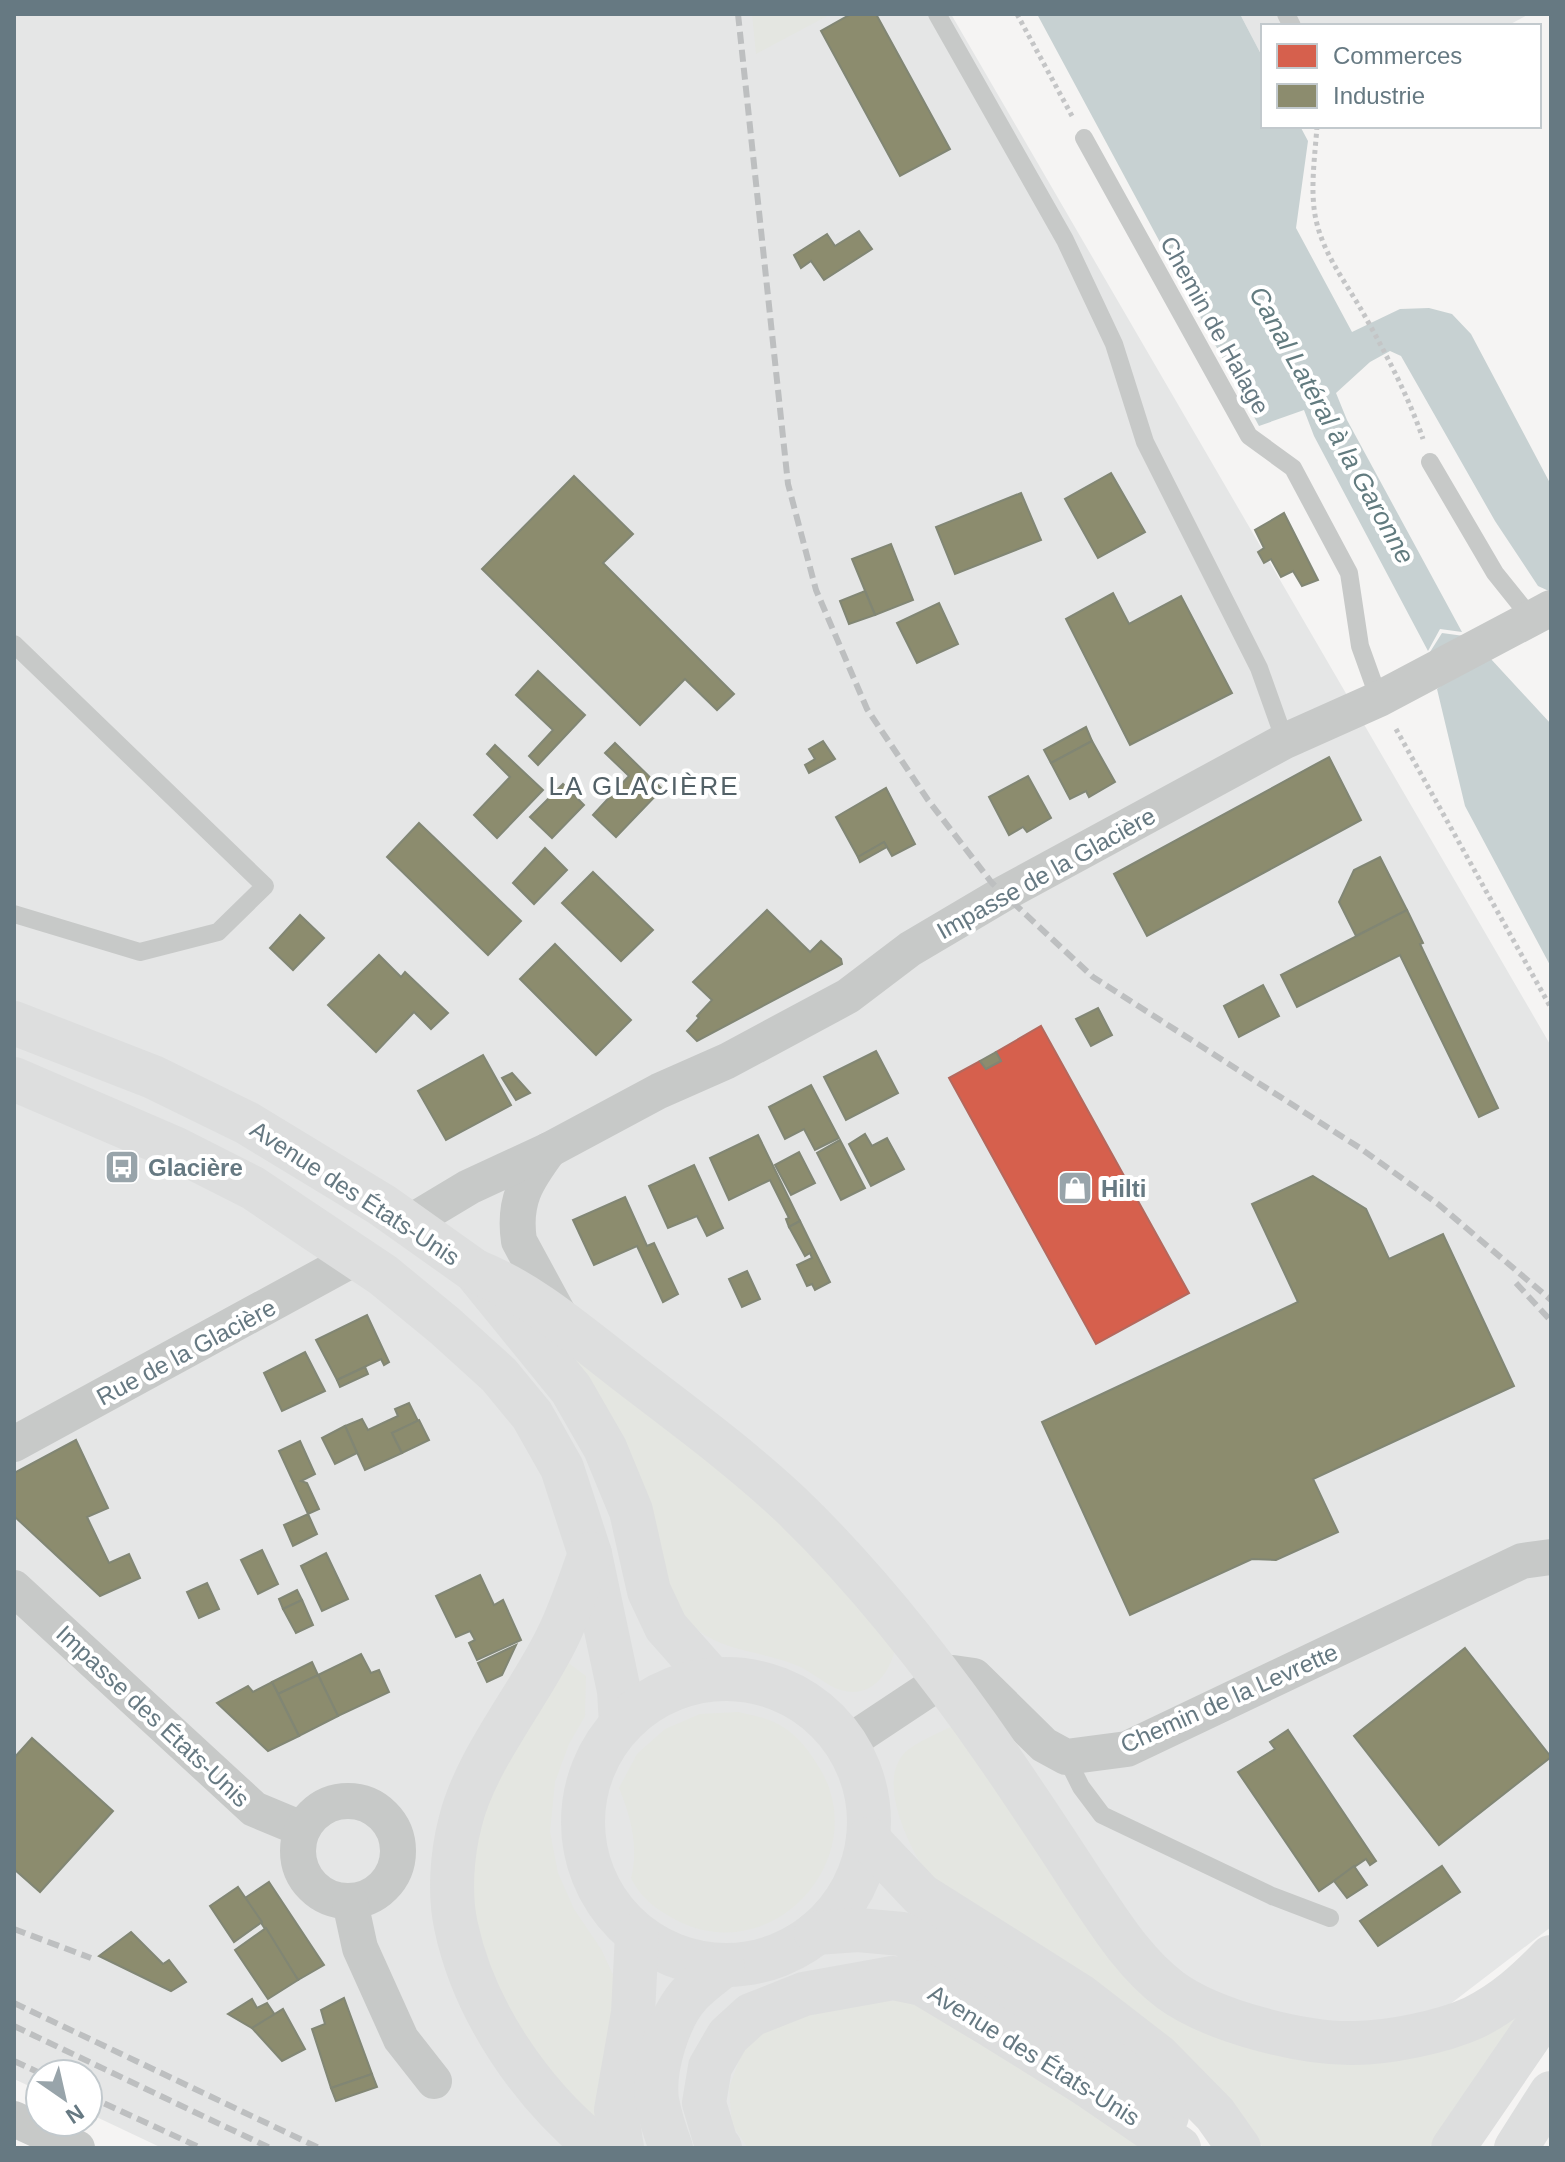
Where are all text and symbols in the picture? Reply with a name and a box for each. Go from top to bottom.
legend [1261,24,1541,128]
text: Commerces [1333,42,1462,69]
text: Industrie [1333,82,1425,109]
street label: Chemin de Halage [1155,232,1275,418]
water label: Canal Latéral à la Garonne [1243,281,1421,569]
district label: LA GLACIÈRE [548,771,740,801]
street label: Impasse de la Glacière [932,802,1160,944]
street label: Avenue des États-Unis [245,1115,465,1271]
bus stop icon: Glacière [103,1148,141,1186]
place label: Glacière [148,1154,243,1181]
shop icon: Hilti [1056,1169,1094,1207]
place label: Hilti [1101,1175,1146,1202]
street label: Rue de la Glacière [92,1293,280,1411]
street label: Impasse des États-Unis [51,1620,255,1812]
street label: Chemin de la Levrette [1116,1638,1342,1758]
street label: Avenue des États-Unis [924,1979,1144,2131]
north arrow [24,2058,104,2138]
text: N [61,2099,88,2129]

